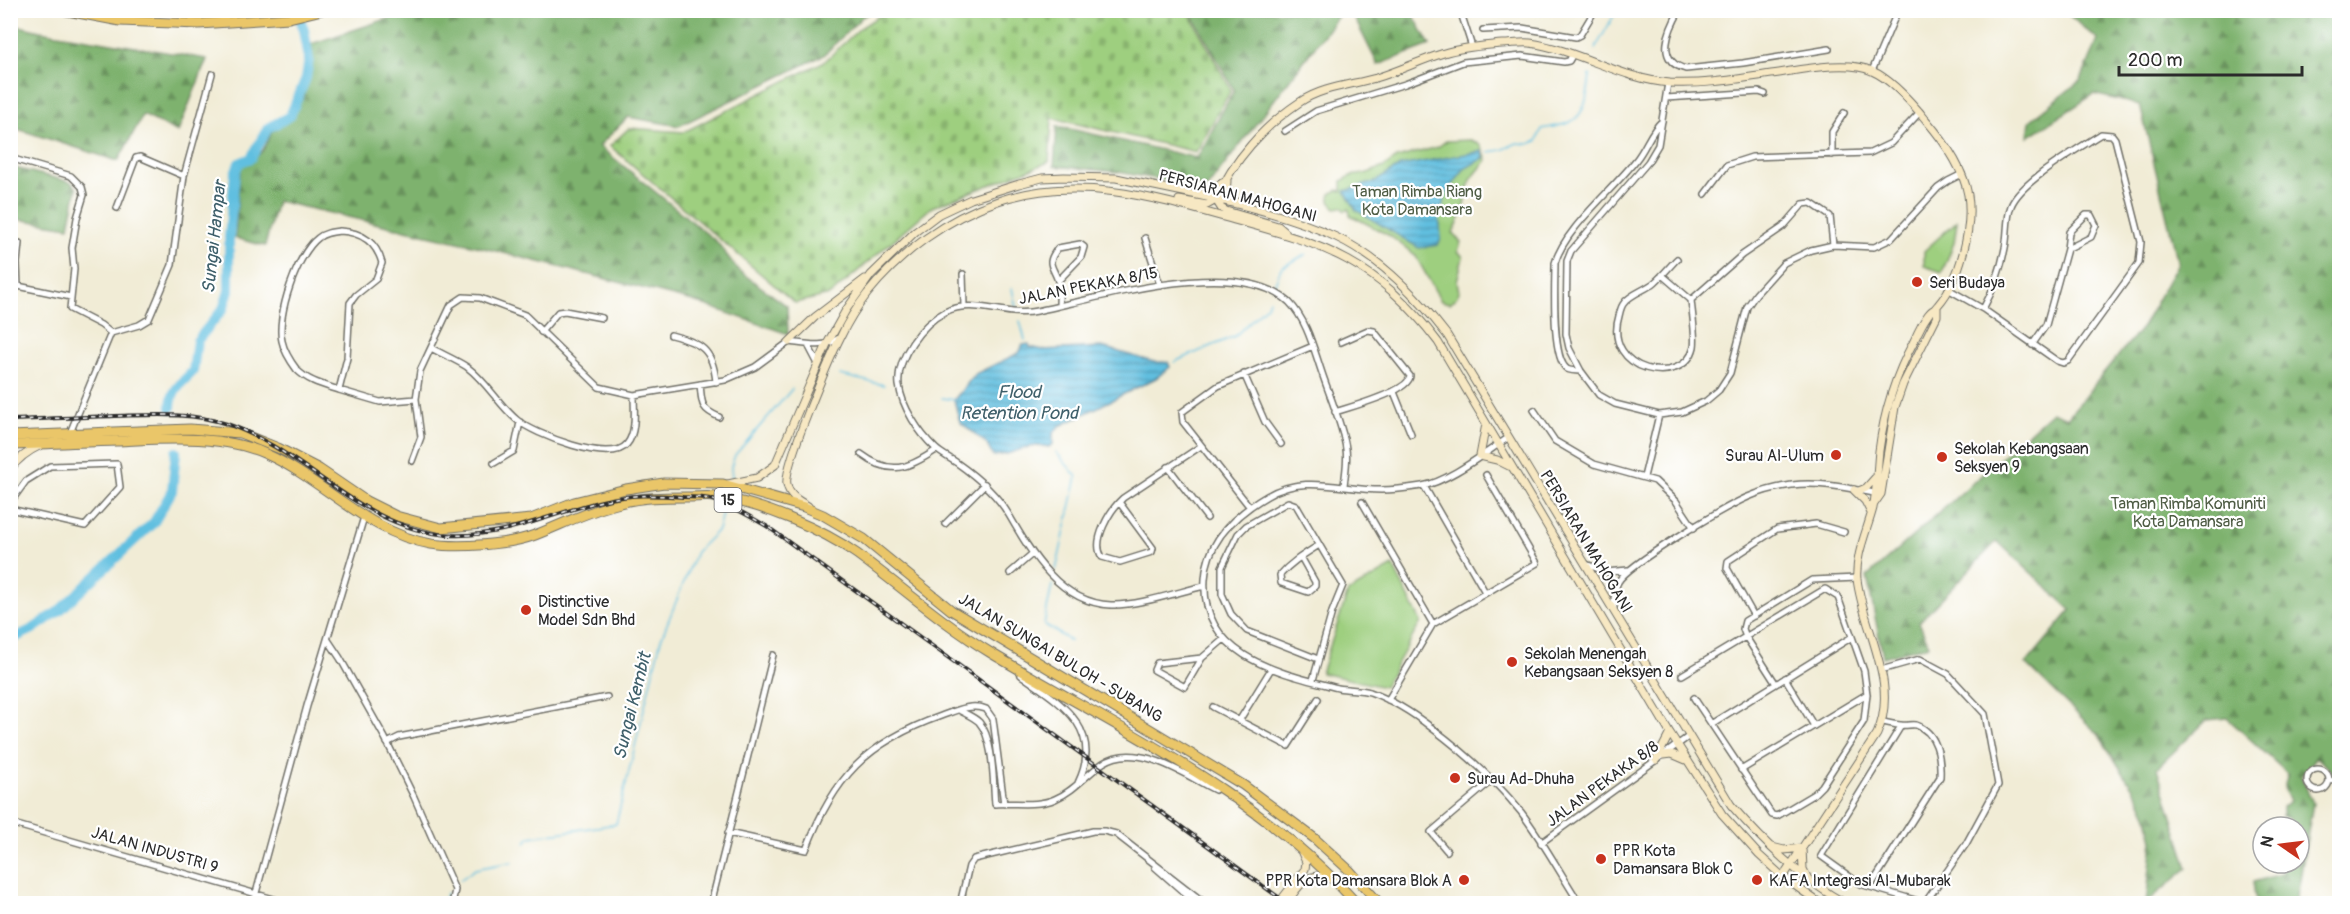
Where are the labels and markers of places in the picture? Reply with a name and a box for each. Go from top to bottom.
place label: Seri Budaya [1929,273,2005,293]
marker: Seri Budaya [1910,275,1924,289]
place label: Sekolah Kebangsaan Seksyen 9 [1954,439,2089,477]
place label: Surau Al-Ulum [1725,446,1824,466]
marker: Surau Al-Ulum [1829,448,1843,462]
marker: Sekolah Kebangsaan Seksyen 9 [1935,450,1949,464]
place label: Distinctive Model Sdn Bhd [538,592,635,630]
marker: Distinctive Model Sdn Bhd [519,603,533,617]
place label: Sekolah Menengah Kebangsaan Seksyen 8 [1524,644,1673,682]
marker: Sekolah Menengah Kebangsaan Seksyen 8 [1505,655,1519,669]
place label: Surau Ad-Dhuha [1467,769,1574,789]
marker: Surau Ad-Dhuha [1448,771,1462,785]
place label: PPR Kota Damansara Blok C [1613,841,1733,879]
marker: PPR Kota Damansara Blok C [1594,852,1608,866]
place label: PPR Kota Damansara Blok A [1265,871,1452,891]
place label: KAFA Integrasi Al-Mubarak [1769,871,1951,891]
marker: PPR Kota Damansara Blok A [1457,873,1471,887]
marker: KAFA Integrasi Al-Mubarak [1750,873,1764,887]

